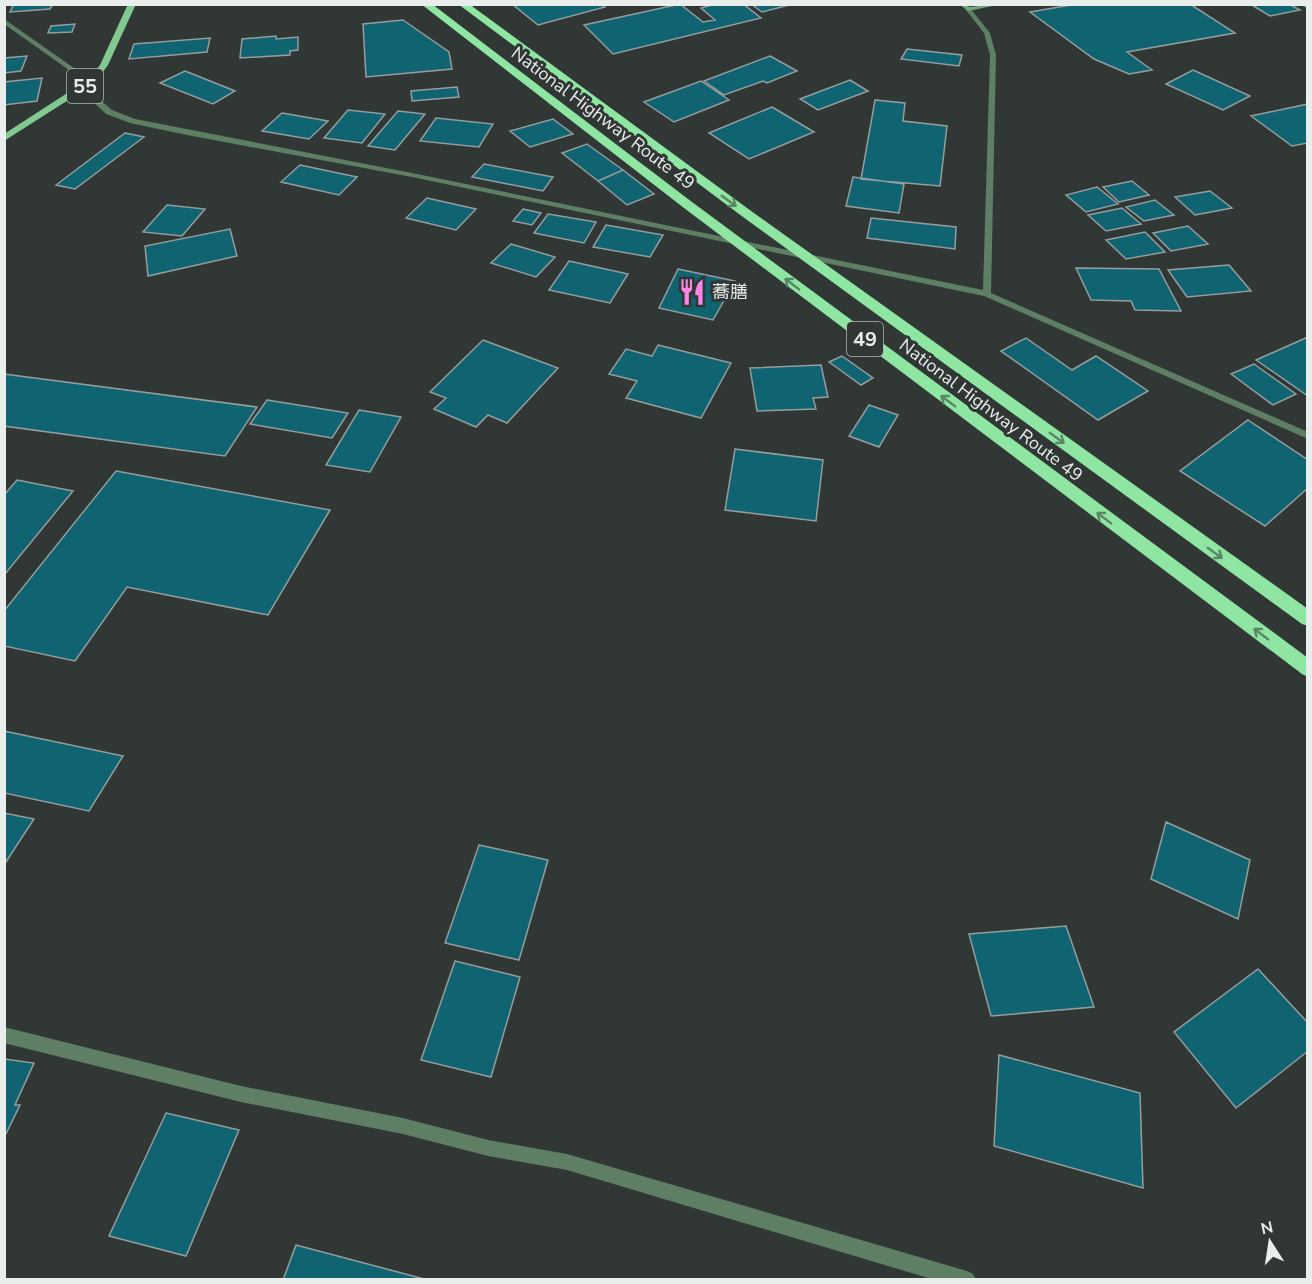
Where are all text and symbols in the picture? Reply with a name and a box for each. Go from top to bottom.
street label: National Highway Route 49 [506,41,700,195]
road number: 55 [67,69,103,103]
one-way arrow [721,195,737,207]
restaurant icon: 蕎膳 [677,277,707,307]
one-way arrow [785,277,801,290]
place label: 蕎膳 [712,280,748,304]
road number: 49 [847,322,883,356]
street label: National Highway Route 49 [894,333,1088,487]
one-way arrow [940,395,956,408]
one-way arrow [1049,432,1065,445]
one-way arrow [1097,511,1113,524]
one-way arrow [1206,547,1223,559]
one-way arrow [1253,628,1269,640]
north arrow [1240,1212,1300,1272]
text: N [1259,1216,1275,1240]

